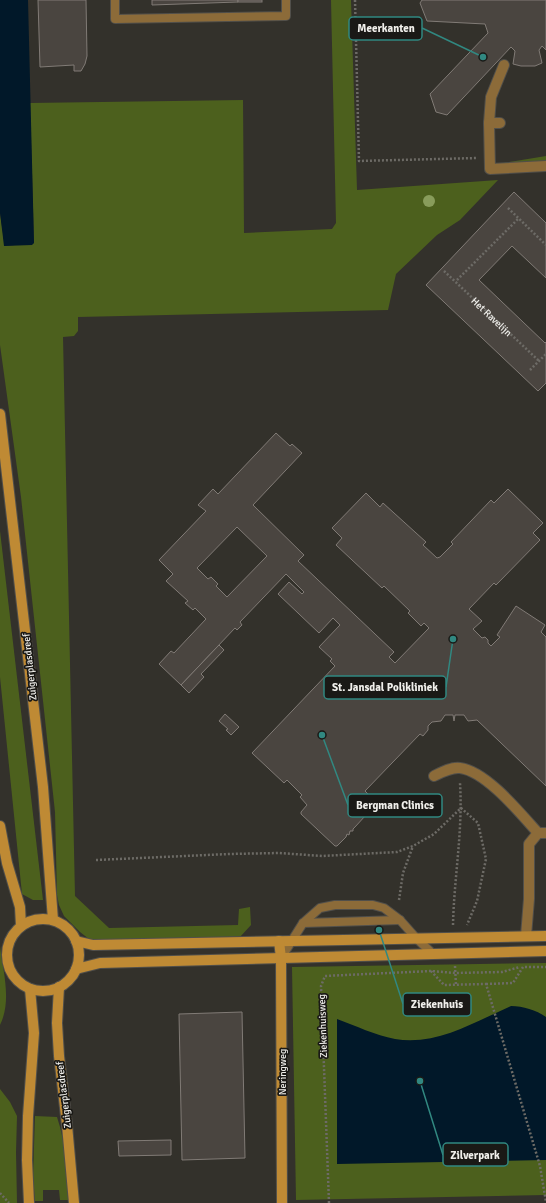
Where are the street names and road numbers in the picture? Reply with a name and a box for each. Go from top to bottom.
street label: Het Ravelijn [468,295,514,339]
street label: Zuigerplasdreef [20,632,39,701]
street label: Ziekenhuisweg [316,994,330,1058]
street label: Neringweg [277,1049,289,1095]
street label: Zuigerplasdreef [54,1060,74,1129]

